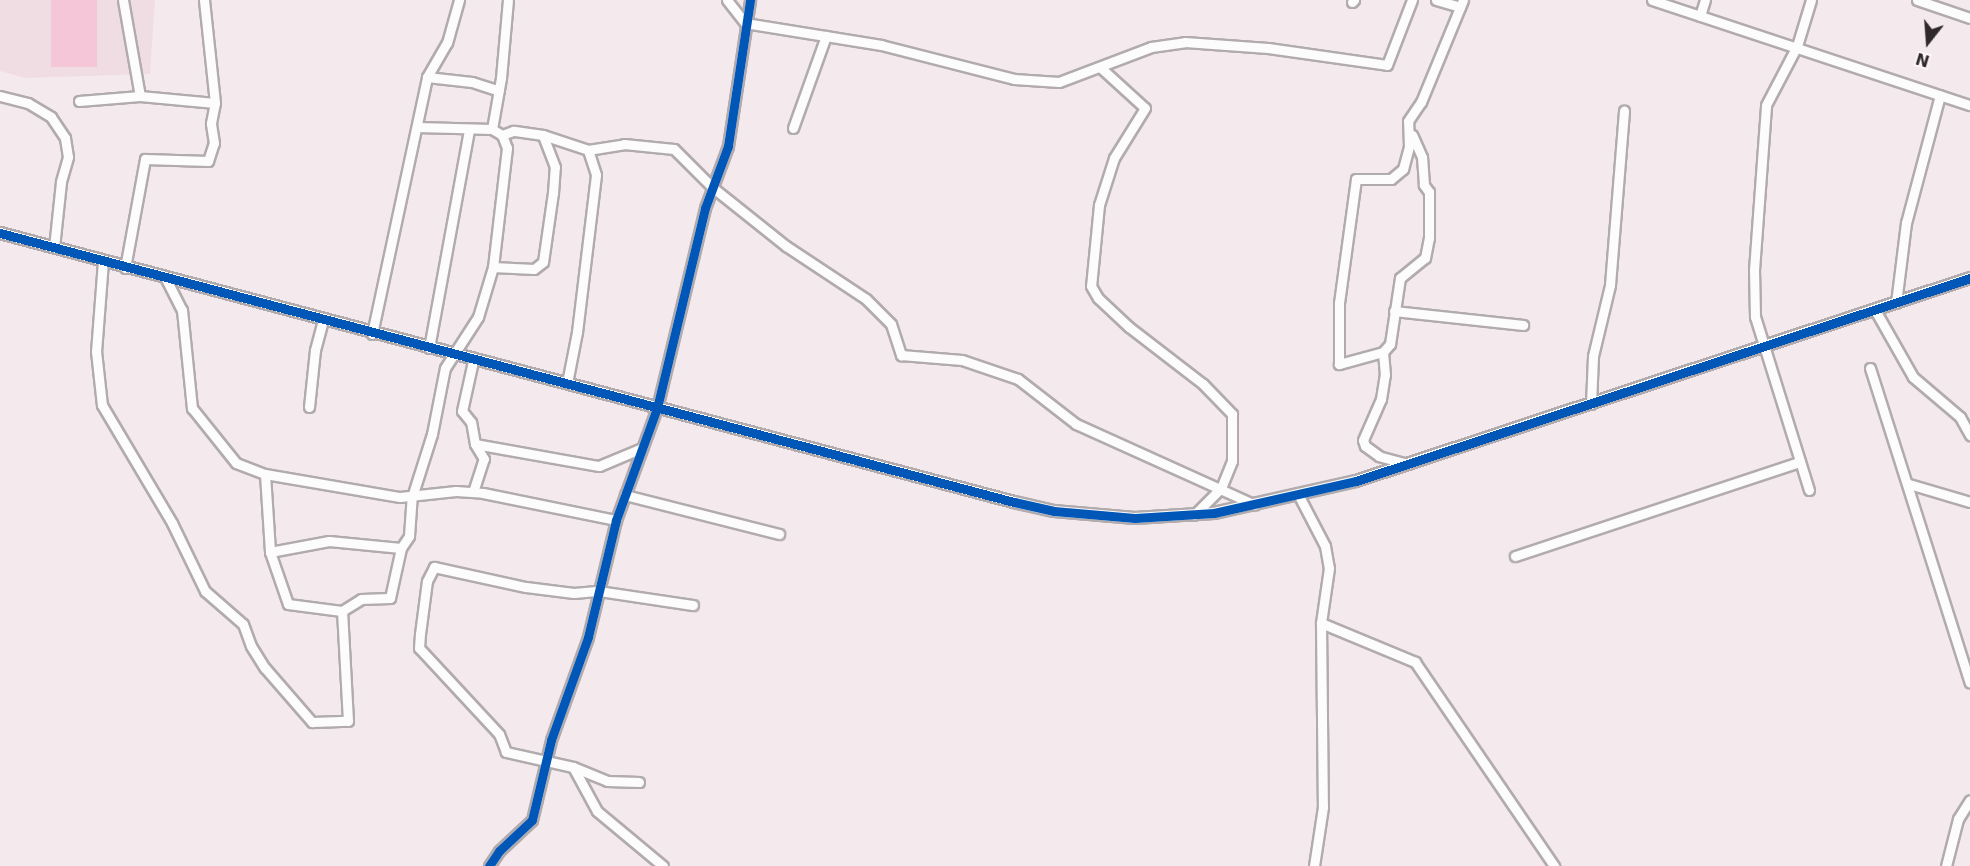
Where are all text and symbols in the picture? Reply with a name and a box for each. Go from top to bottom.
north arrow [1898,12,1958,72]
text: N [1913,49,1932,71]

